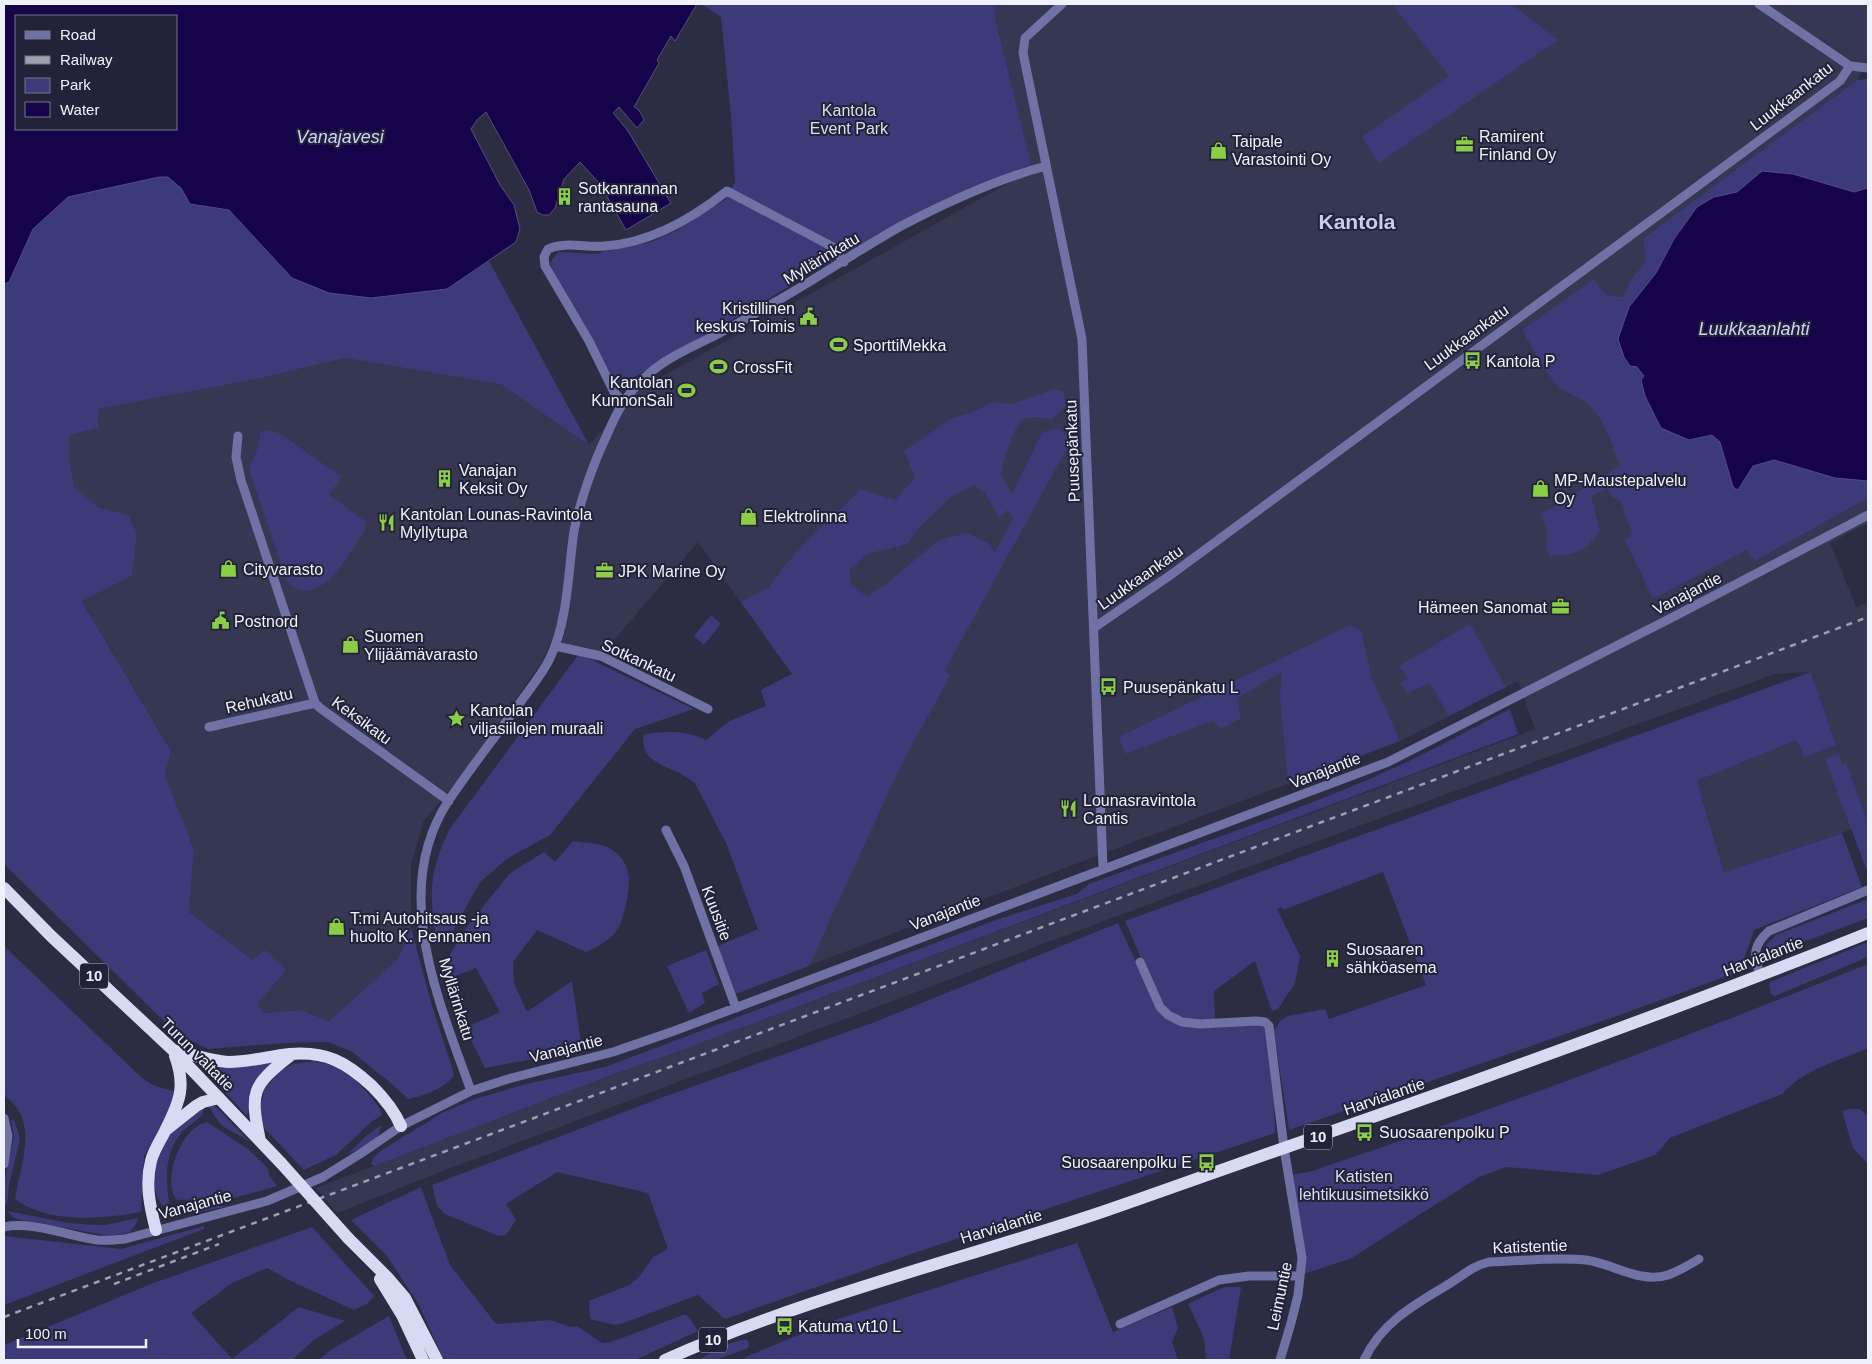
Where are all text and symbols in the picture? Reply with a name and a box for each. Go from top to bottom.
legend [15,15,178,130]
text: Road [60,26,96,43]
text: Railway [60,51,113,68]
street label: Luukkaankatu [1747,59,1836,134]
text: Park [60,76,91,93]
text: Water [60,101,99,118]
park label: Kantola Event Park [810,102,889,137]
water label: Vanajavesi [296,127,385,147]
place label: Ramirent Finland Oy [1479,128,1556,163]
place label: Taipale Varastointi Oy [1232,133,1331,168]
office icon: Ramirent Finland Oy [1455,135,1475,155]
shop icon: Taipale Varastointi Oy [1208,140,1228,160]
place label: Sotkanrannan rantasauna [578,180,678,215]
building icon: Sotkanrannan rantasauna [554,187,574,207]
district label: Kantola [1318,210,1396,233]
street label: Myllärinkatu [780,229,862,288]
place label: Kristillinen keskus Toimis [696,300,795,335]
street label: Luukkaankatu [1421,301,1512,374]
public building icon: Kristillinen keskus Toimis [799,307,819,327]
water label: Luukkaanlahti [1698,319,1811,339]
sports icon: SporttiMekka [829,335,849,355]
place label: SporttiMekka [853,337,946,354]
bus stop icon: Kantola P [1462,351,1482,371]
place label: Kantola P [1486,353,1555,370]
sports icon: CrossFit [709,357,729,377]
place label: CrossFit [733,359,793,376]
place label: Kantolan KunnonSali [591,374,673,409]
sports icon: Kantolan KunnonSali [677,381,697,401]
street label: Puusepänkatu [1062,400,1083,502]
place label: Vanajan Keksit Oy [459,462,527,497]
building icon: Vanajan Keksit Oy [435,469,455,489]
place label: MP-Maustepalvelu Oy [1554,472,1687,507]
shop icon: MP-Maustepalvelu Oy [1530,479,1550,499]
place label: Kantolan Lounas-Ravintola Myllytupa [400,506,592,541]
shop icon: Elektrolinna [739,506,759,526]
place label: Elektrolinna [763,508,847,525]
restaurant icon: Kantolan Lounas-Ravintola Myllytupa [376,513,396,533]
street label: Luukkaankatu [1095,542,1186,613]
shop icon: Cityvarasto [219,559,239,579]
place label: Cityvarasto [243,561,323,578]
office icon: JPK Marine Oy [594,561,614,581]
place label: JPK Marine Oy [618,563,726,580]
street label: Vanajantie [1650,569,1724,618]
office icon: Hämeen Sanomat [1551,597,1571,617]
place label: Hämeen Sanomat [1418,599,1548,616]
public building icon: Postnord [210,611,230,631]
place label: Postnord [234,613,298,630]
place label: Suomen Ylijäämävarasto [364,628,478,663]
shop icon: Suomen Ylijäämävarasto [340,635,360,655]
street label: Sotkankatu [599,636,679,685]
bus stop icon: Puusepänkatu L [1099,677,1119,697]
place label: Puusepänkatu L [1123,679,1239,696]
street label: Rehukatu [224,685,294,716]
street label: Keksikatu [329,693,395,748]
place label: Kantolan viljasiilojen muraali [470,702,603,737]
place icon: Kantolan viljasiilojen muraali [446,709,466,729]
street label: Vanajantie [1287,749,1363,792]
place label: Lounasravintola Cantis [1083,792,1196,827]
restaurant icon: Lounasravintola Cantis [1059,799,1079,819]
street label: Kuusitie [698,884,735,943]
street label: Vanajantie [907,891,983,934]
place label: T:mi Autohitsaus -ja huolto K. Pennanen [350,910,491,945]
shop icon: T:mi Autohitsaus -ja huolto K. Pennanen [326,917,346,937]
street label: Harvialantie [1721,933,1806,980]
place label: Suosaaren sähköasema [1346,941,1437,976]
building icon: Suosaaren sähköasema [1322,948,1342,968]
street label: Myllärinkatu [436,956,477,1042]
road number: 10 [80,964,108,988]
street label: Turun valtatie [158,1014,238,1094]
street label: Vanajantie [528,1031,604,1066]
street label: Harvialantie [1341,1075,1427,1118]
bus stop icon: Suosaarenpolku P [1355,1122,1375,1142]
road number: 10 [1304,1124,1332,1150]
place label: Suosaarenpolku P [1379,1124,1510,1141]
bus stop icon: Suosaarenpolku E [1196,1152,1216,1172]
place label: Suosaarenpolku E [1061,1154,1192,1171]
park label: Katisten lehtikuusimetsikkö [1299,1168,1429,1203]
street label: Vanajantie [157,1187,233,1222]
street label: Harvialantie [958,1206,1044,1247]
street label: Katistentie [1492,1237,1568,1256]
street label: Leimuntie [1264,1260,1295,1332]
scale bar [18,1316,145,1348]
bus stop icon: Katuma vt10 L [774,1316,794,1336]
place label: Katuma vt10 L [798,1318,901,1335]
text: 100 m [25,1325,67,1342]
road number: 10 [699,1328,727,1352]

